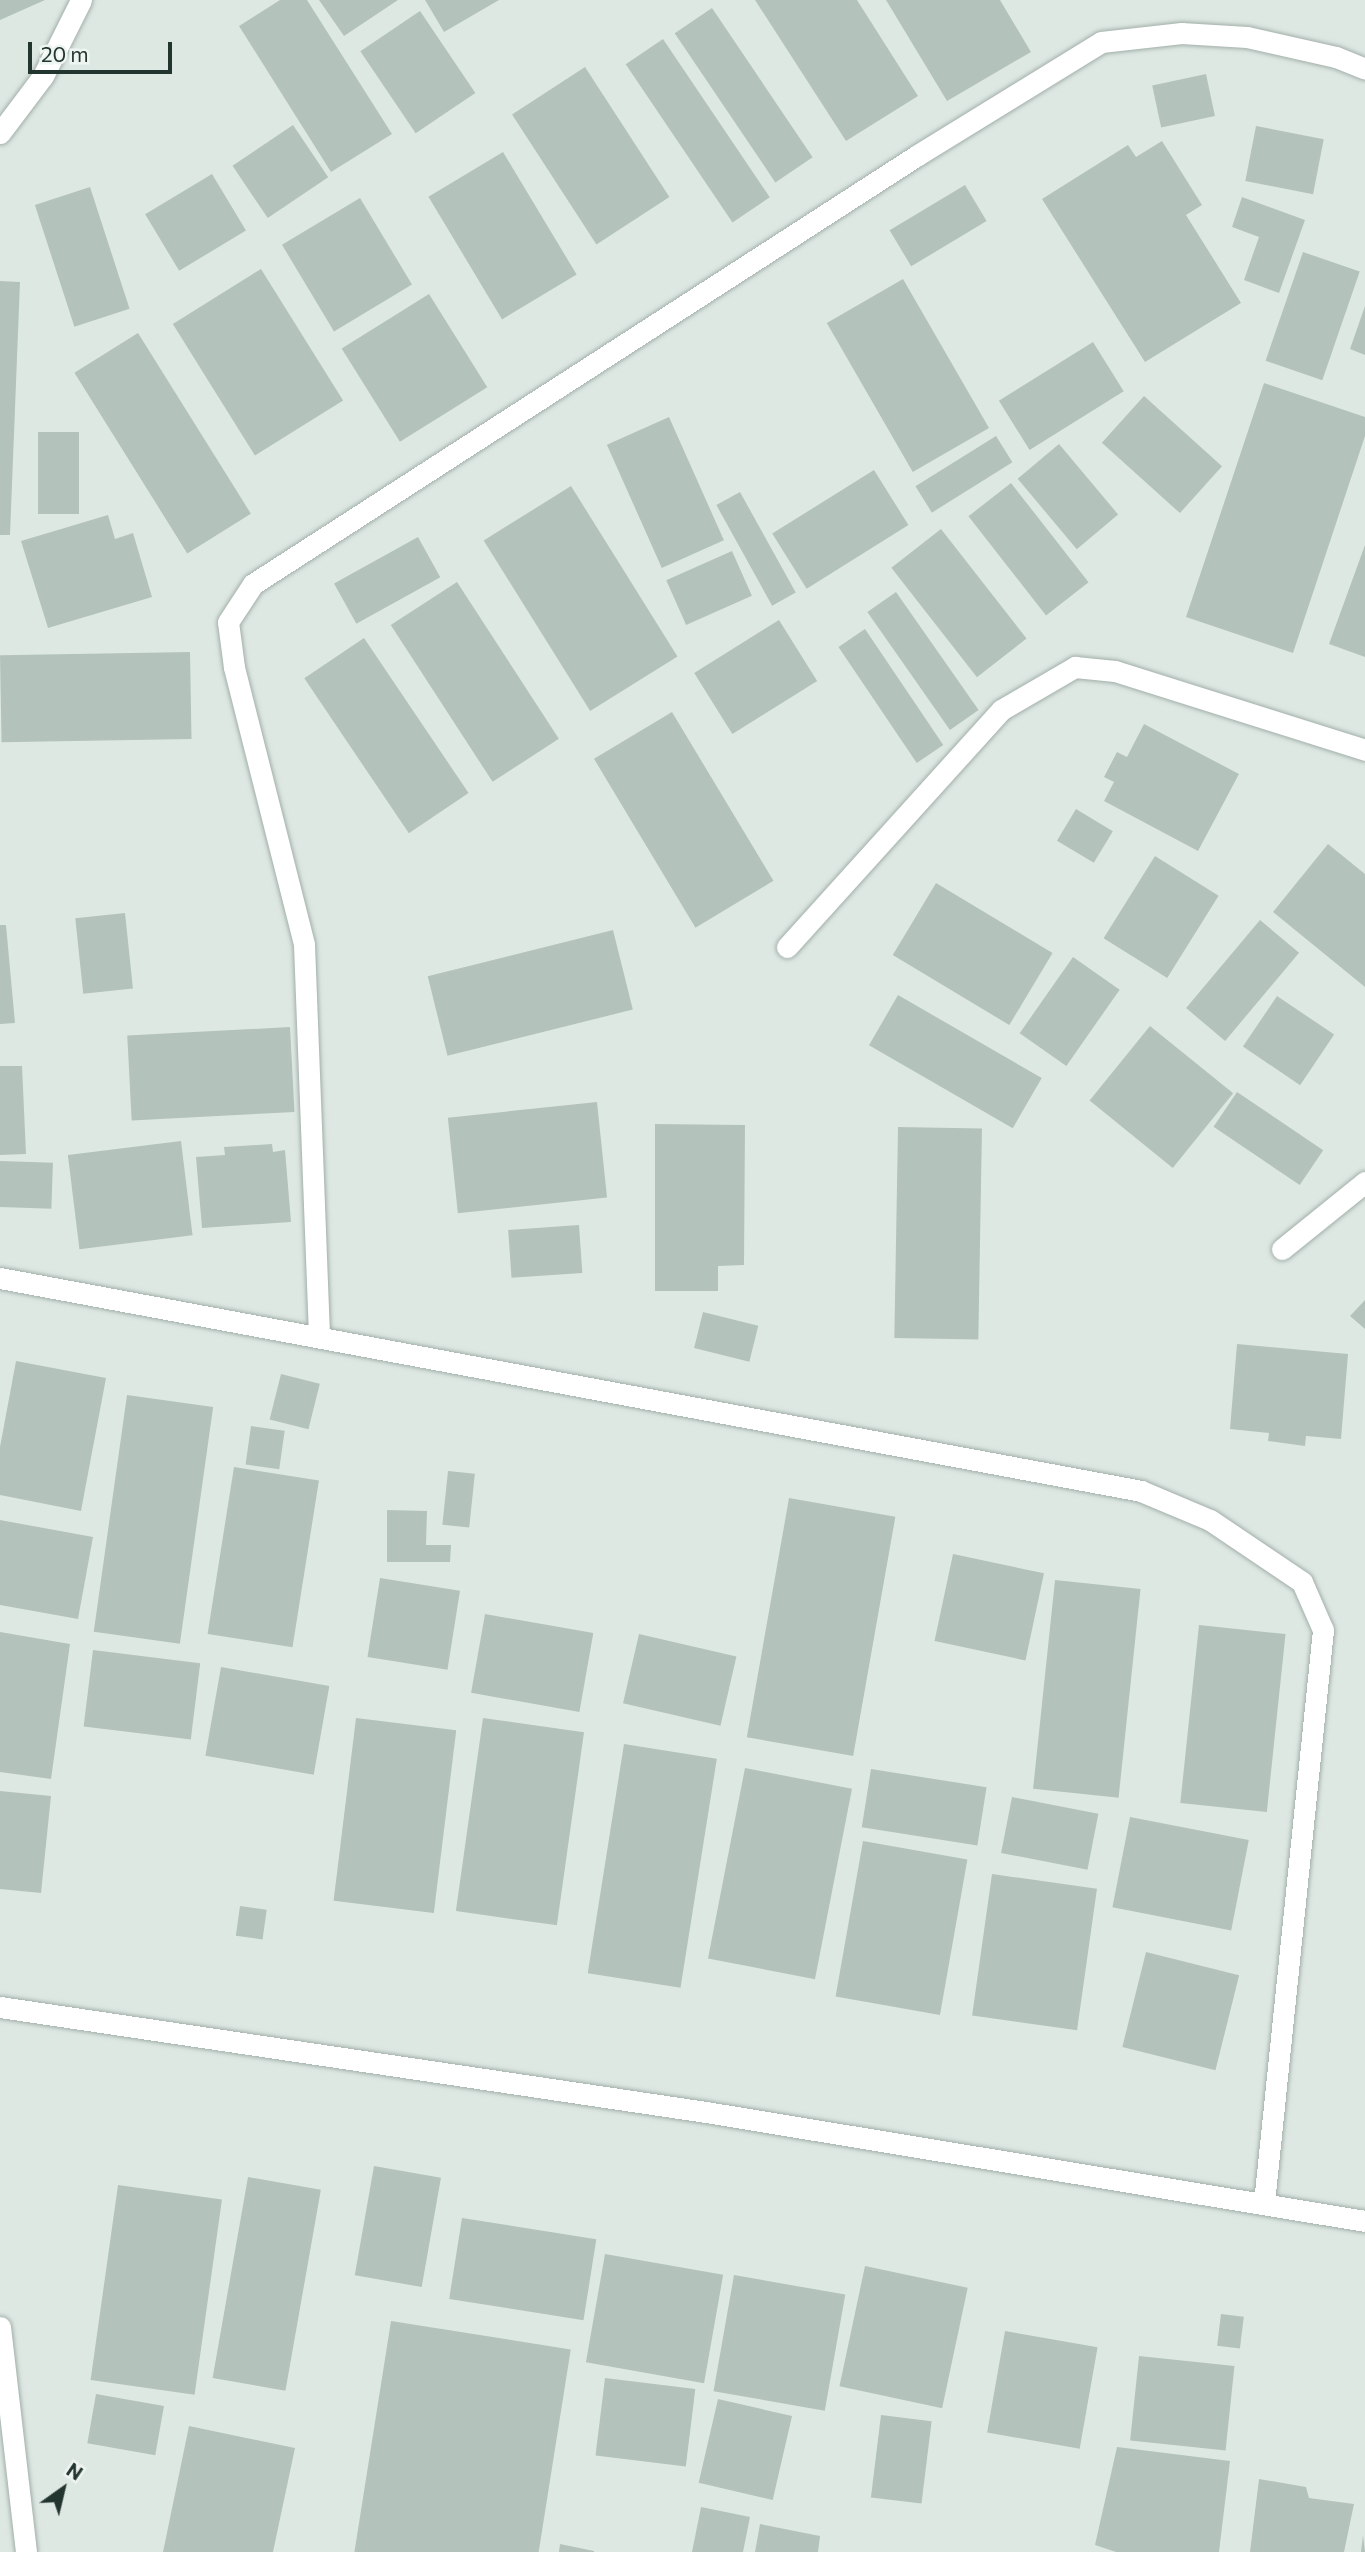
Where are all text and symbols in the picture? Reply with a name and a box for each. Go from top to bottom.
scale bar [32,28,175,72]
text: 20 m [41,41,89,66]
north arrow [28,2454,98,2524]
text: N [63,2458,87,2485]

